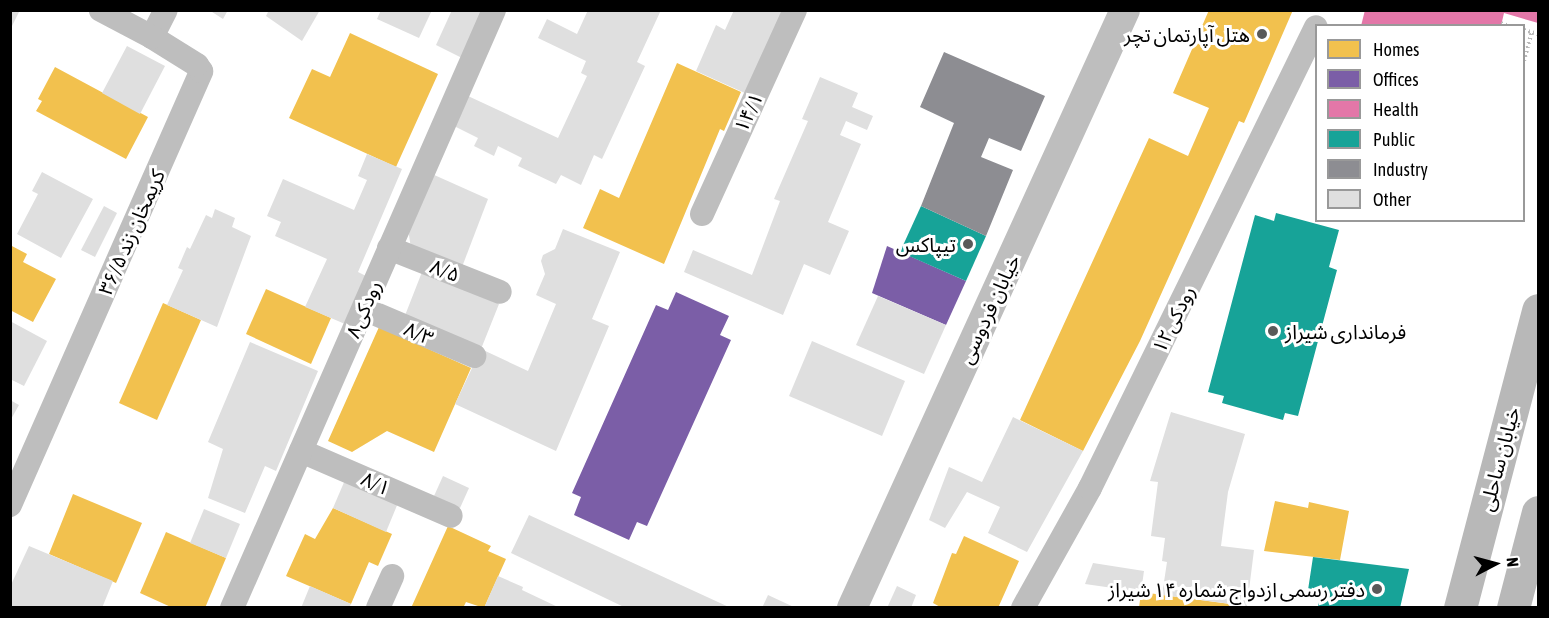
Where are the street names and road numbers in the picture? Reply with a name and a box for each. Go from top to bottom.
street label: ۱۴/۱ [728,88,768,136]
street label: کریمخان زند ۳۶/۵ [93,166,169,298]
street label: خیابان فردوسی [953,251,1025,367]
street label: ۸/۵ [427,253,463,287]
street label: رودکی۸ [340,277,386,341]
street label: رودکی۱۲ [1147,282,1199,356]
street label: ۸/۳ [401,316,437,350]
street label: خیابان ساحلی [1474,404,1524,514]
street label: ۸/۱ [358,466,394,500]

